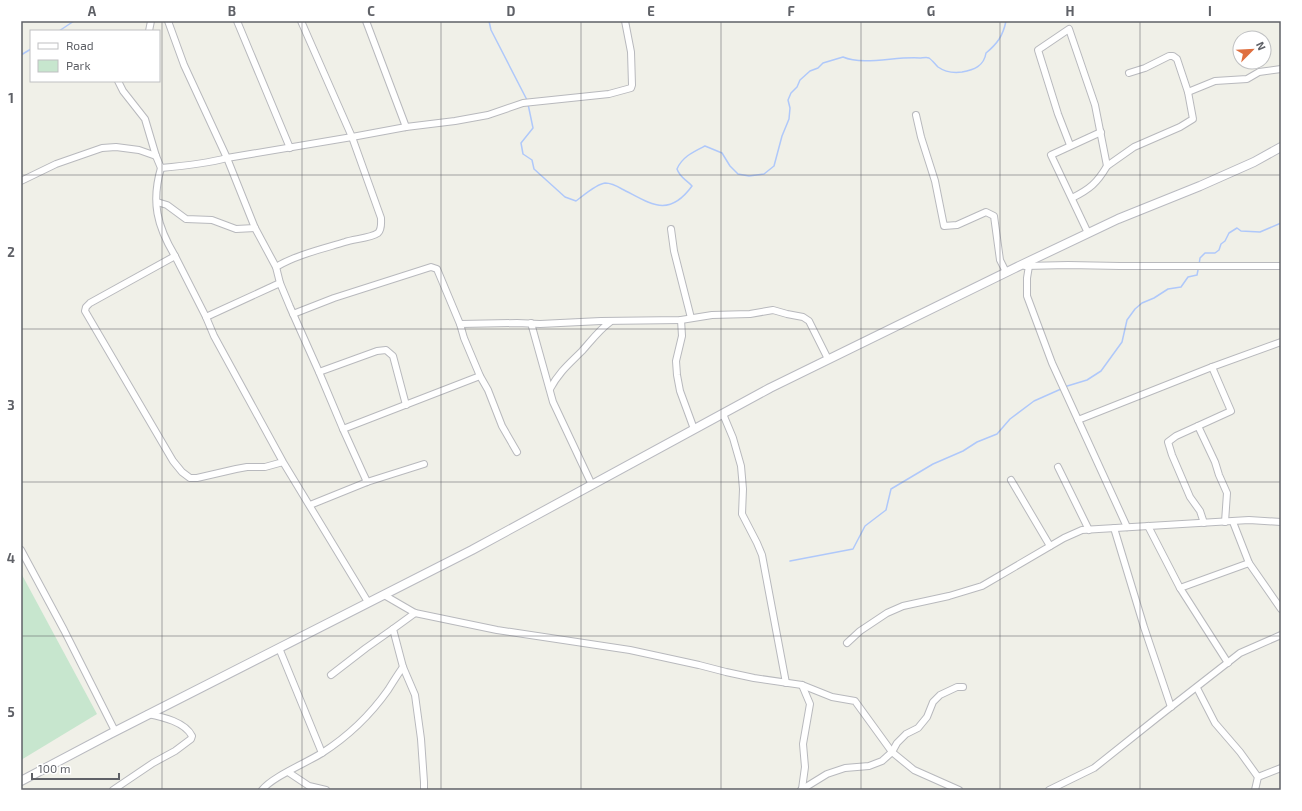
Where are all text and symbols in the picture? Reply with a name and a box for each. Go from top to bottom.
text: A [88,3,97,19]
text: B [228,3,236,19]
text: C [367,3,375,19]
text: D [507,3,516,19]
text: E [647,3,655,19]
text: F [787,3,795,19]
text: G [927,3,935,19]
text: H [1066,3,1075,19]
text: I [1208,3,1212,19]
legend [30,30,160,82]
north arrow [1232,30,1272,70]
text: Road [66,38,94,52]
text: N [1254,39,1269,52]
text: Park [66,58,91,72]
text: 1 [8,90,14,106]
text: 2 [7,244,15,260]
text: 3 [7,397,15,413]
text: 4 [7,550,15,566]
text: 5 [7,704,15,720]
scale bar [32,755,119,781]
text: 100 m [38,761,70,775]

